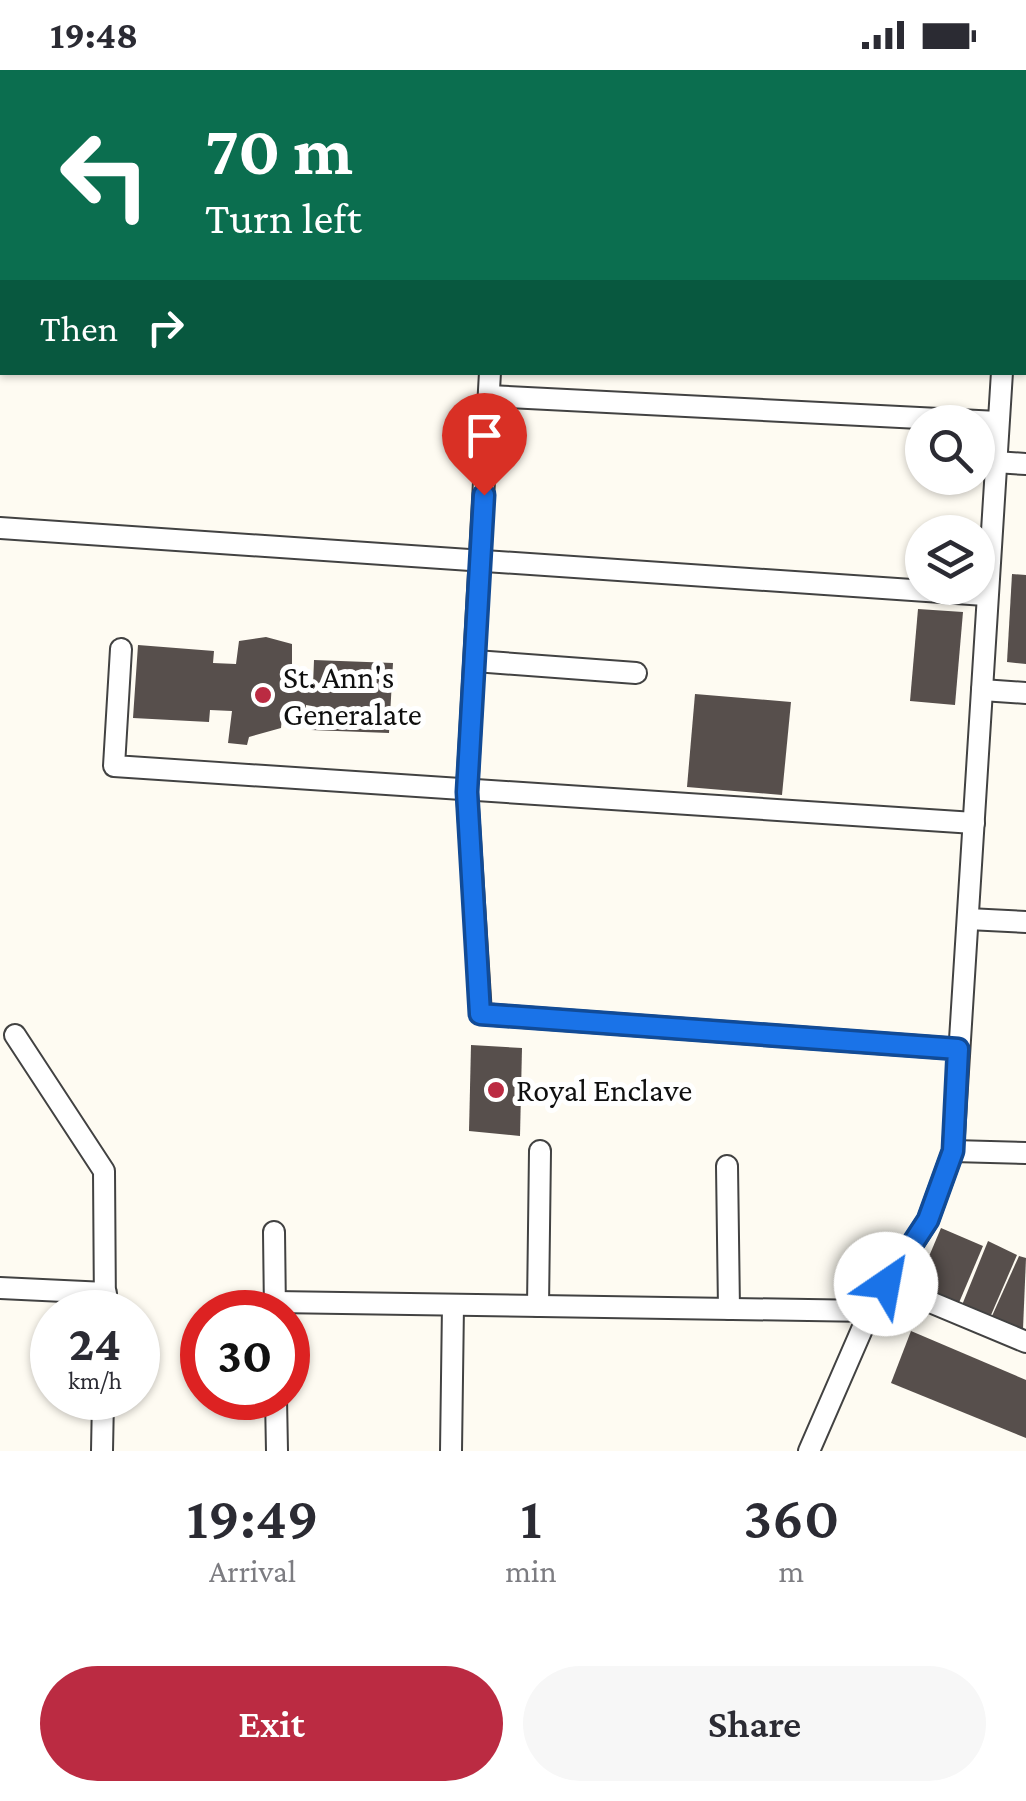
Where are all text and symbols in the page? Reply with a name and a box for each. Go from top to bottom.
text: 19:48 [50,14,138,56]
icon: left [40,110,170,240]
text: 70 m [205,111,353,189]
text: Turn left [205,193,362,243]
icon: right [138,300,193,355]
text: Then [40,307,118,349]
pin [442,393,527,496]
map controls [905,405,995,605]
button: search [905,405,995,495]
icon: arrive [457,408,512,463]
button: layers [905,515,995,605]
place label: St. Ann's Generalate [283,659,422,732]
marker: St. Ann's Generalate [252,684,274,706]
place label: Royal Enclave [516,1072,692,1108]
marker: Royal Enclave [485,1079,507,1101]
position arrow [834,1232,938,1336]
speed limit sign: 30 [180,1290,310,1420]
text: 24 [69,1315,121,1371]
text: km/h [68,1367,122,1394]
text: 19:49 [187,1484,319,1551]
text: 1 [520,1484,542,1551]
text: 360 [743,1484,839,1551]
text: Arrival [209,1553,296,1589]
text: min [505,1553,557,1589]
text: m [778,1553,804,1589]
button: Exit [40,1666,503,1781]
button: Share [523,1666,986,1781]

